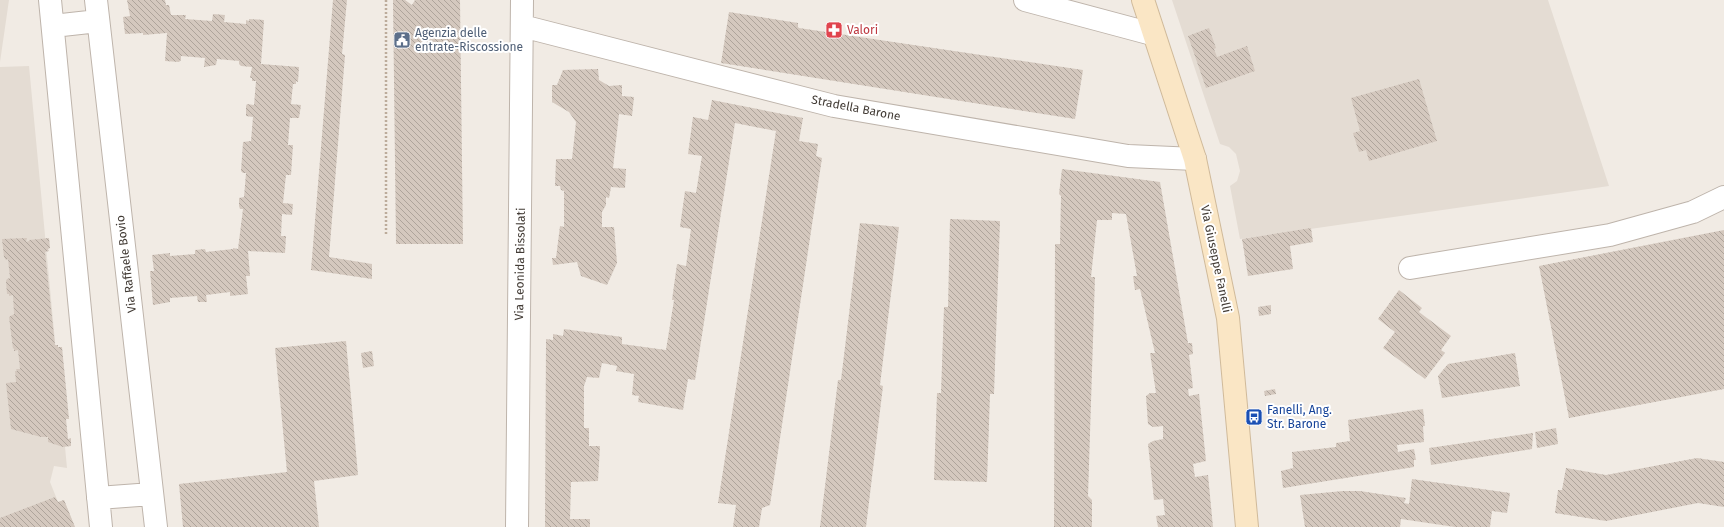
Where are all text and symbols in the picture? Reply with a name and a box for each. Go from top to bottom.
pharmacy icon: Valori [824,20,844,40]
place label: Valori [847,23,878,37]
place label: Agenzia delle entrate-Riscossione [415,26,523,54]
public building icon: Agenzia delle entrate-Riscossione [392,30,412,50]
street label: Stradella Barone [810,92,902,124]
street label: Via Giuseppe Fanelli [1198,204,1234,314]
street label: Via Leonida Bissolati [512,208,528,320]
street label: Via Raffaele Bovio [113,215,139,313]
place label: Fanelli, Ang. Str. Barone [1267,403,1332,431]
bus stop icon: Fanelli, Ang. Str. Barone [1244,407,1264,427]

